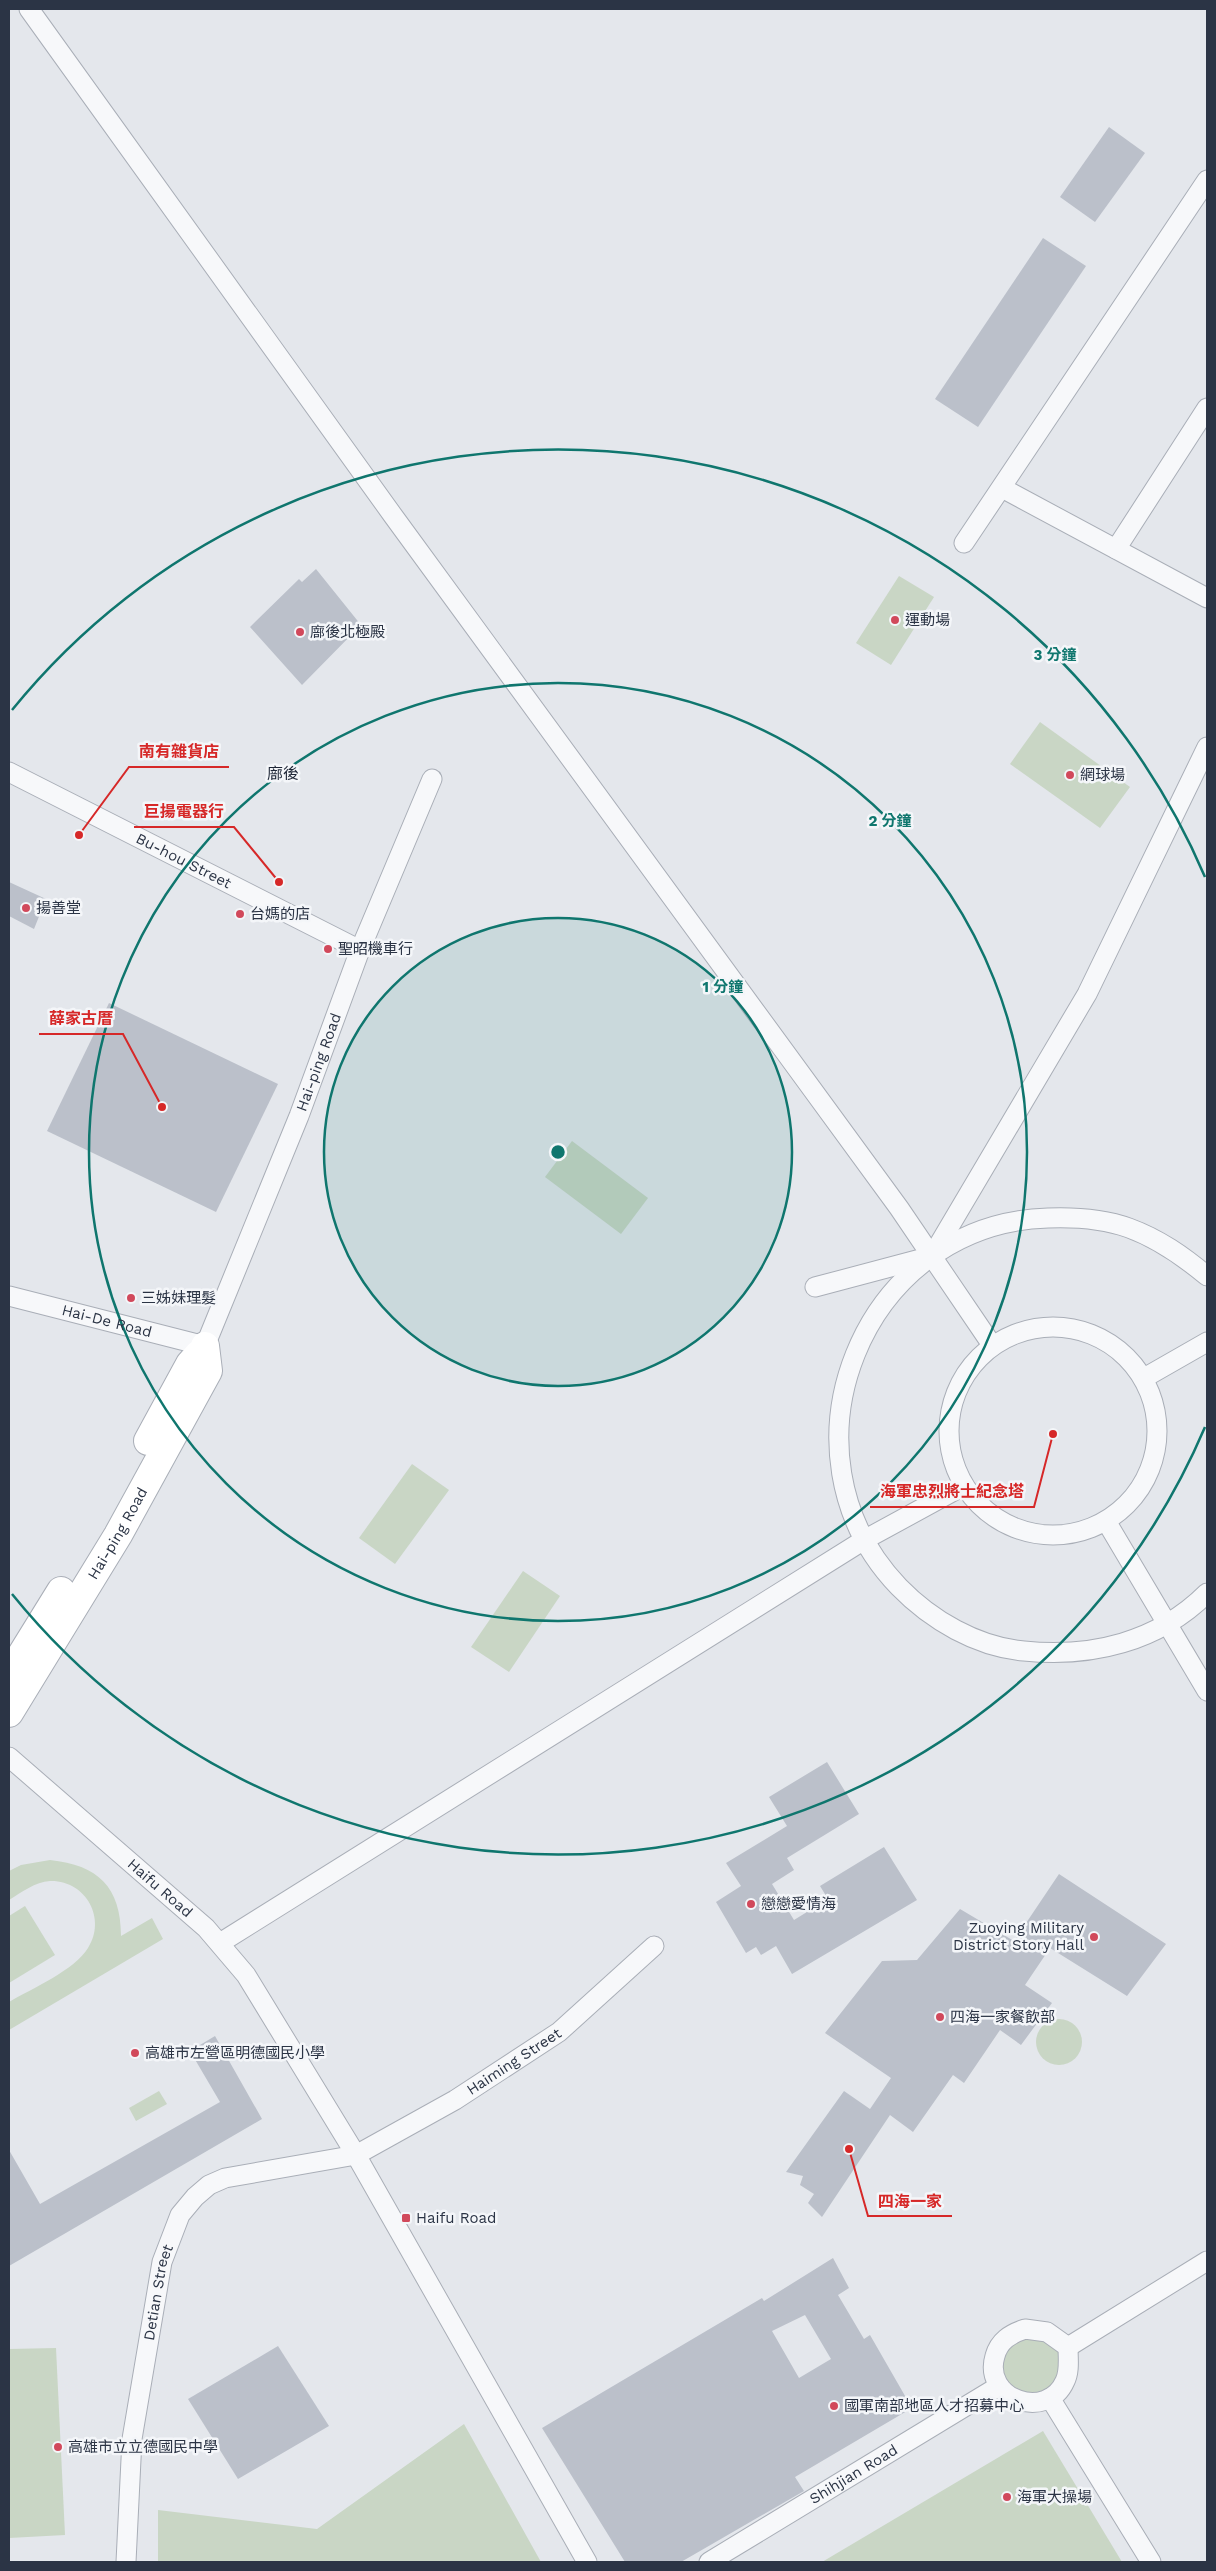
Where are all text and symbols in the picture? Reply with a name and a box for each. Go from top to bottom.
place label: 運動場 [905,611,950,629]
marker: 運動場 [889,614,901,626]
place label: 廍後北極殿 [310,623,385,641]
marker: 廍後北極殿 [294,626,306,638]
text: 3 分鐘 [1033,646,1077,664]
callout: 南有雜貨店 [129,736,229,767]
text: 南有雜貨店 [139,742,219,761]
district label: 廍後 [267,764,299,783]
place label: 網球場 [1080,766,1125,784]
marker: 網球場 [1064,769,1076,781]
callout: 巨揚電器行 [134,796,234,827]
text: 巨揚電器行 [144,802,224,821]
text: 2 分鐘 [868,812,912,830]
street label: Bu-hou Street [133,829,235,893]
place label: 揚善堂 [36,899,81,917]
marker: 揚善堂 [20,902,32,914]
place label: 台媽的店 [250,905,310,923]
marker: 台媽的店 [234,908,246,920]
place label: 聖昭機車行 [338,940,413,958]
marker: 聖昭機車行 [322,943,334,955]
text: 1 分鐘 [703,978,743,996]
callout: 薛家古厝 [39,1003,123,1034]
text: 薛家古厝 [49,1009,113,1028]
street label: Hai-ping Road [292,1011,345,1114]
centre of rings [549,1143,567,1161]
place label: 三姊妹理髮 [141,1289,216,1307]
marker: 三姊妹理髮 [125,1292,137,1304]
street label: Hai-De Road [60,1301,154,1341]
callout: 海軍忠烈將士紀念塔 [870,1476,1034,1507]
text: 海軍忠烈將士紀念塔 [880,1482,1024,1501]
street label: Hai-ping Road [84,1484,151,1583]
street label: Haifu Road [124,1855,196,1921]
place label: 戀戀愛情海 [761,1895,836,1913]
marker: 戀戀愛情海 [745,1898,757,1910]
place label: Zuoying Military District Story Hall [953,1919,1084,1954]
marker: Zuoying Military District Story Hall [1088,1931,1100,1943]
place label: 四海一家餐飲部 [950,2008,1055,2026]
marker: 四海一家餐飲部 [934,2011,946,2023]
street label: Haiming Street [463,2024,565,2099]
place label: 高雄市左營區明德國民小學 [145,2044,325,2062]
marker: 高雄市左營區明德國民小學 [129,2047,141,2059]
callout: 四海一家 [868,2185,952,2216]
text: 四海一家 [878,2192,942,2211]
place label: Haifu Road [416,2209,496,2227]
marker: Haifu Road [400,2212,412,2224]
street label: Detian Street [140,2241,177,2342]
place label: 國軍南部地區人才招募中心 [844,2397,1024,2415]
marker: 國軍南部地區人才招募中心 [828,2400,840,2412]
place label: 高雄市立立德國民中學 [68,2438,218,2456]
marker: 高雄市立立德國民中學 [52,2441,64,2453]
street label: Shihjian Road [806,2441,901,2508]
place label: 海軍大操場 [1017,2488,1092,2506]
marker: 海軍大操場 [1001,2491,1013,2503]

